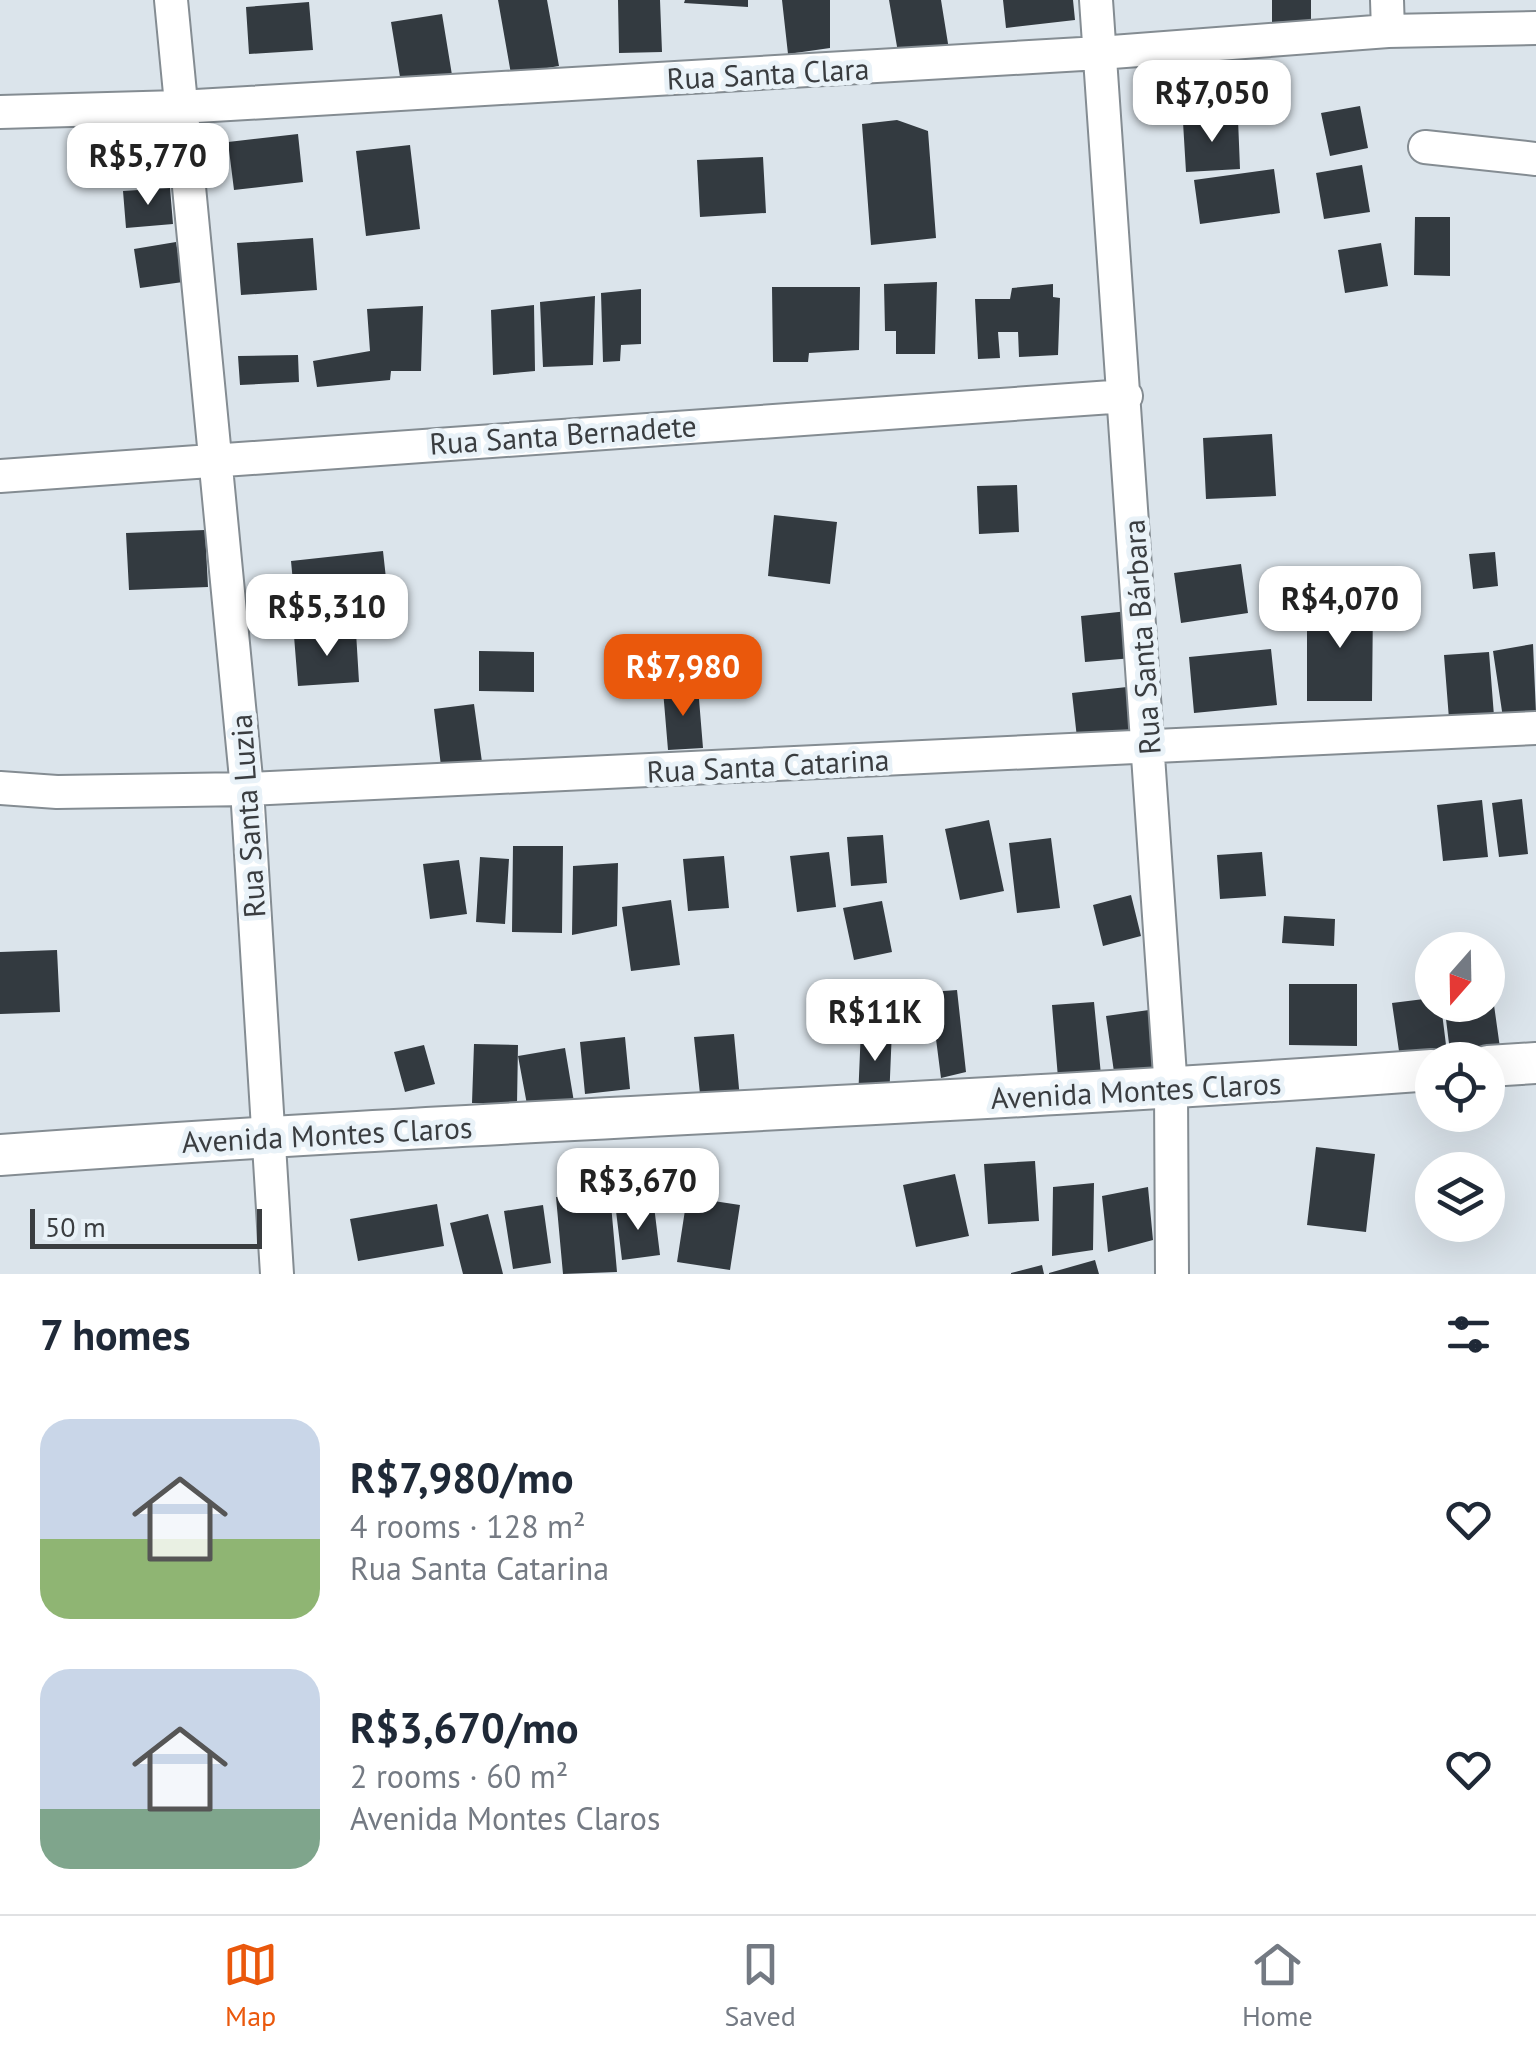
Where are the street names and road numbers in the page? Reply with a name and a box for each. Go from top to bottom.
street label: Rua Santa Clara [666,48,870,98]
street label: Rua Santa Bernadete [428,405,698,463]
street label: Rua Santa Bárbara [1113,518,1169,756]
street label: Rua Santa Luzia [220,713,274,919]
street label: Rua Santa Catarina [646,739,890,791]
street label: Avenida Montes Claros [990,1063,1282,1117]
street label: Avenida Montes Claros [181,1107,473,1161]

